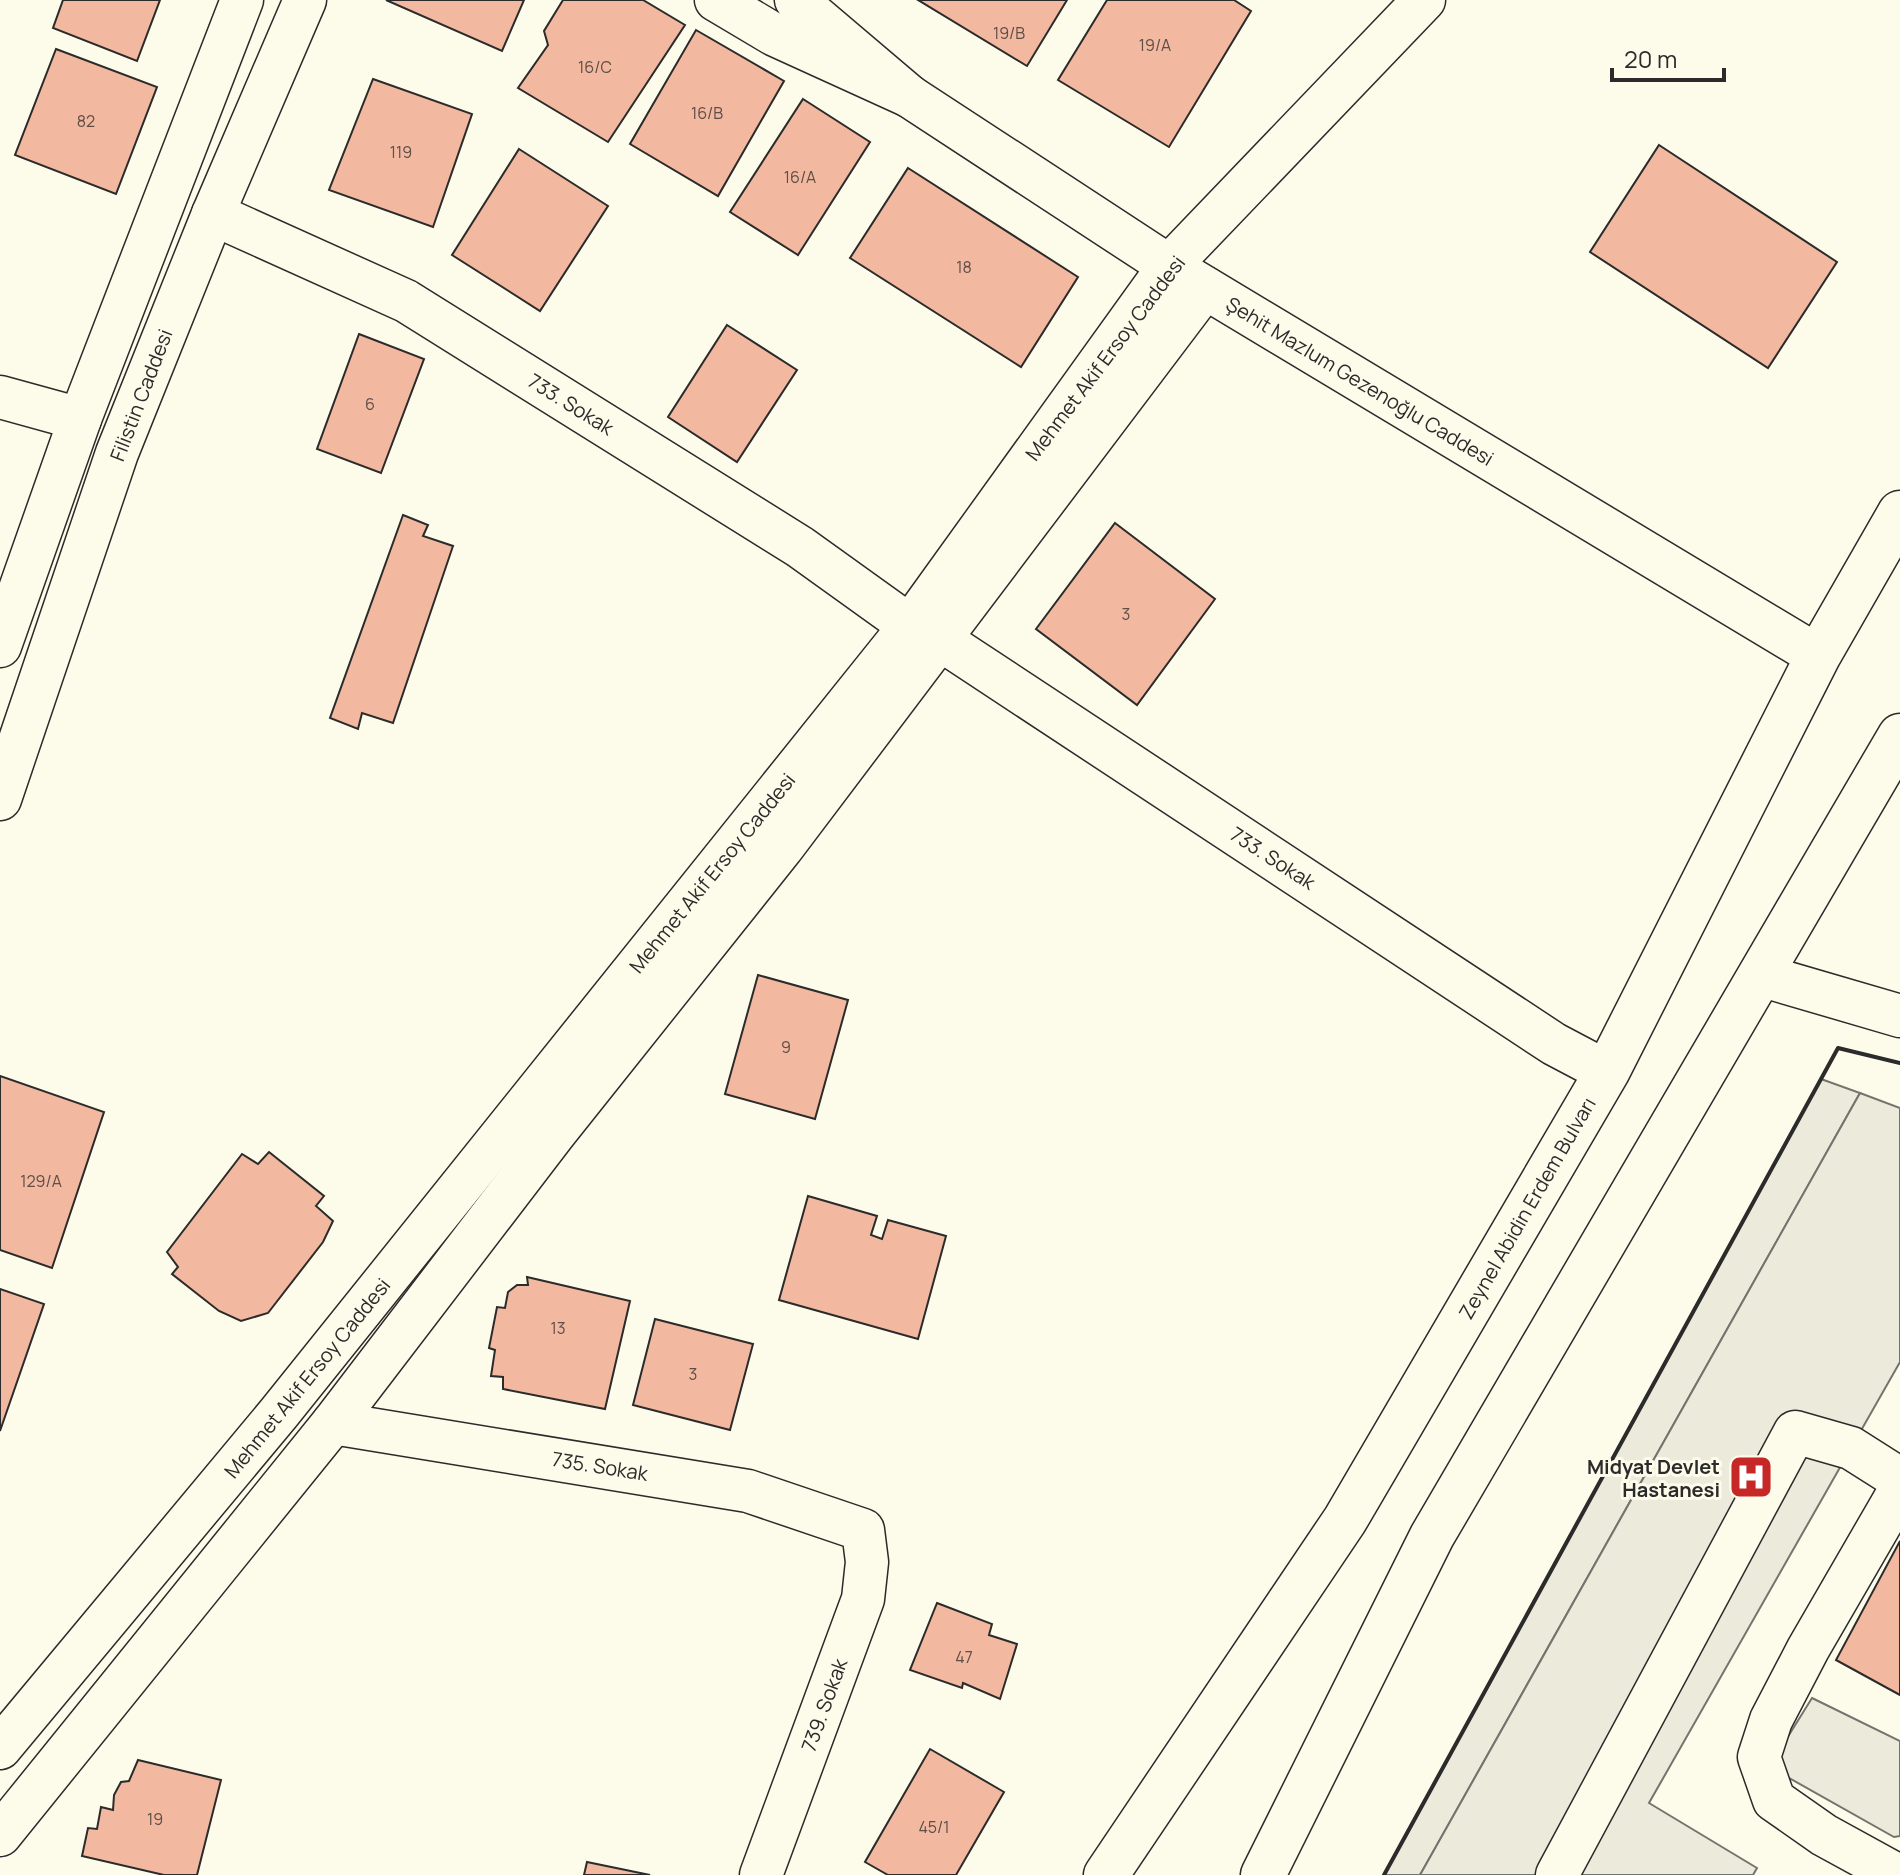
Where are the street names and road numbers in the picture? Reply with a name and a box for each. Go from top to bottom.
street label: Mehmet Akif Ersoy Caddesi [1019,250,1191,466]
street label: Şehit Mazlum Gezenoğlu Caddesi [1221,290,1499,472]
street label: Filistin Caddesi [103,325,179,465]
street label: 733. Sokak [523,367,620,442]
street label: Mehmet Akif Ersoy Caddesi [623,767,801,979]
street label: 733. Sokak [1225,820,1322,896]
street label: Zeynel Abidin Erdem Bulvarı [1452,1092,1602,1324]
street label: Mehmet Akif Ersoy Caddesi [218,1272,396,1484]
street label: 735. Sokak [550,1445,651,1487]
street label: 739. Sokak [795,1654,854,1755]

